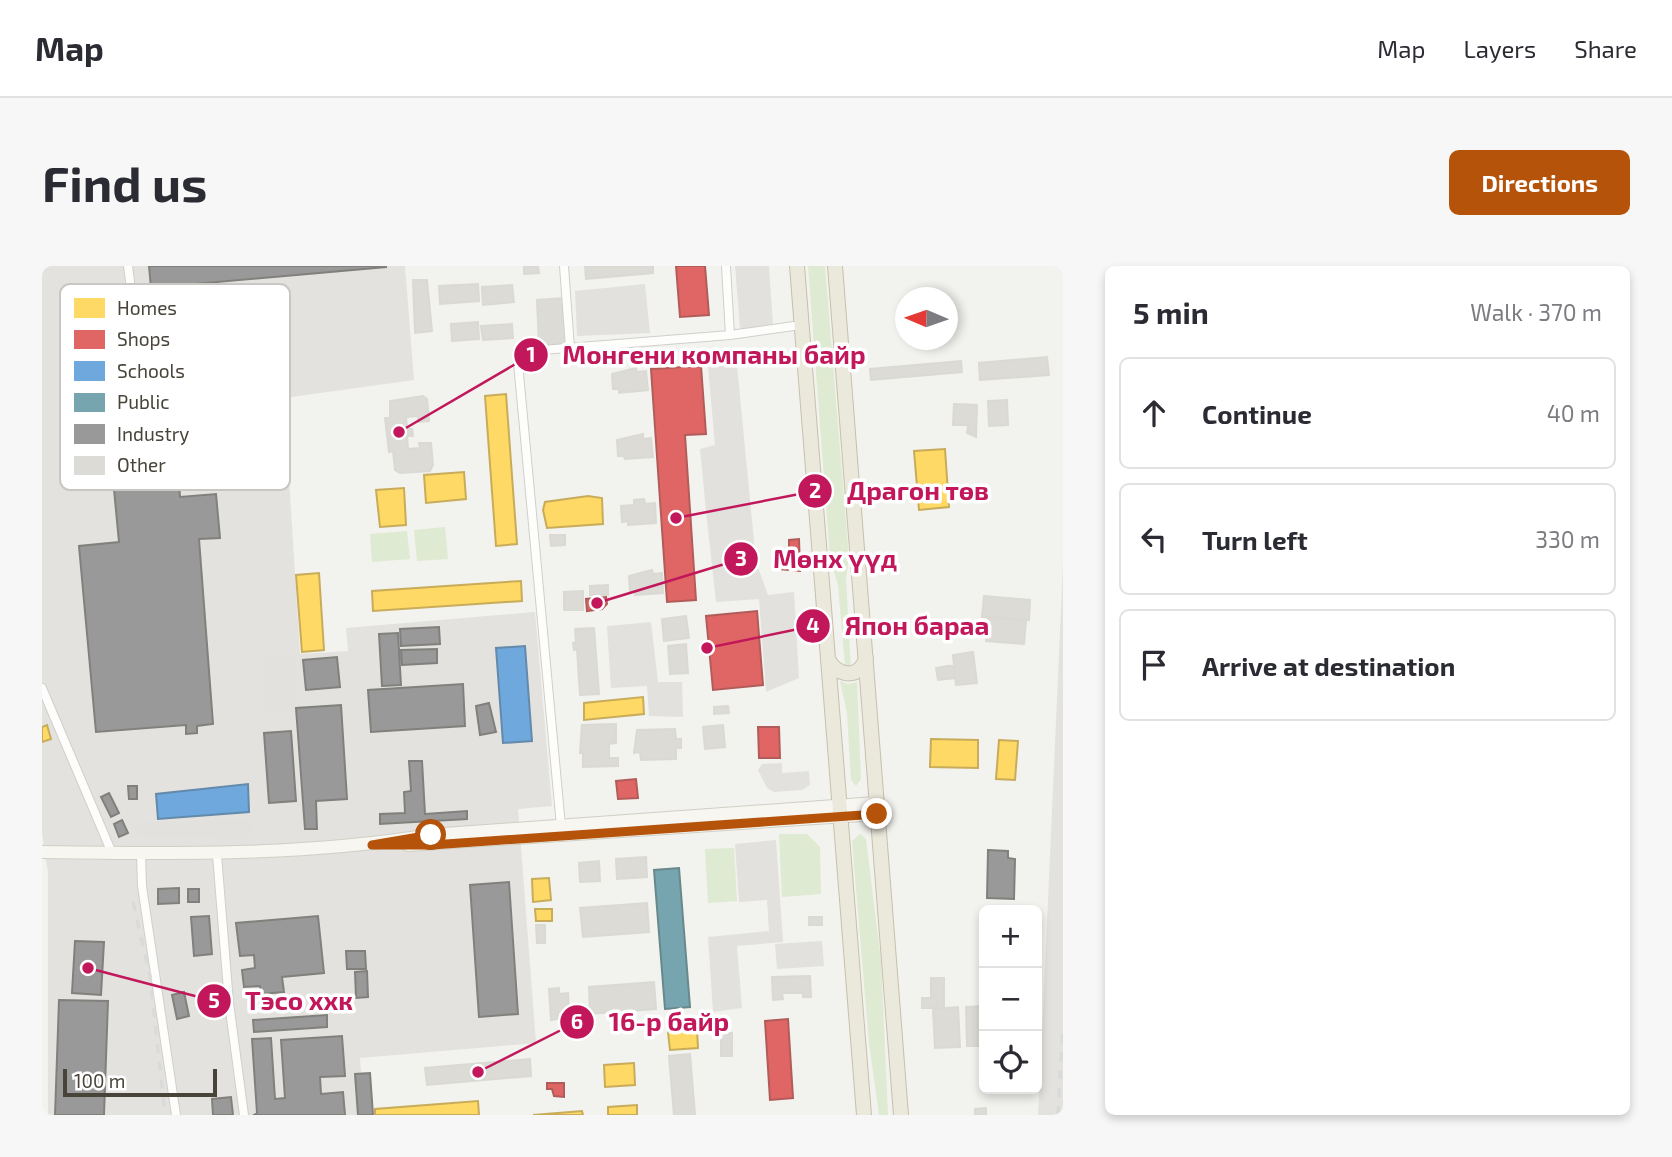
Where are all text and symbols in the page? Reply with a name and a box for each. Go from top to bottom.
text: Map [35,28,104,68]
text: Map [1377,34,1425,63]
text: Layers [1463,34,1536,63]
text: Share [1574,34,1637,63]
button: Directions [1449,150,1630,215]
text: Find us [42,153,207,212]
legend [60,284,290,490]
north arrow [895,287,958,350]
text: 5 min [1133,294,1209,330]
text: Homes [117,296,177,319]
text: Walk · 370 m [1470,298,1602,326]
text: Shops [117,327,170,350]
callout: Монгени компаны байр [513,331,880,378]
text: Монгени компаны байр [562,338,866,369]
text: 1 [526,341,536,366]
text: Schools [117,359,185,382]
text: Public [117,390,170,413]
icon: ahead [1135,394,1173,432]
text: Continue [1202,398,1312,429]
text: 40 m [1547,399,1600,427]
text: Industry [117,422,189,445]
text: Other [117,453,166,476]
callout: Драгон төв [798,467,1003,514]
text: Драгон төв [847,474,989,505]
text: 2 [809,477,821,502]
icon: left [1135,520,1173,558]
text: Turn left [1202,524,1308,555]
text: 330 m [1535,525,1600,553]
callout: Мөнх үүд [724,535,911,582]
text: Мөнх үүд [773,542,897,573]
text: 3 [735,545,747,570]
callout: Япон бараа [795,603,1003,650]
text: Япон бараа [845,609,989,640]
text: 4 [806,612,820,637]
icon: arrive [1135,646,1173,684]
text: Arrive at destination [1202,650,1455,681]
route end [861,798,892,829]
route start [415,819,446,850]
map controls [979,905,1042,1094]
button: + [979,905,1042,968]
button: − [979,968,1042,1031]
callout: Тэсо ххк [196,977,367,1024]
text: Тэсо ххк [245,984,353,1015]
text: 5 [208,987,220,1012]
callout: 16-р байр [559,998,743,1045]
text: 16-р байр [609,1005,729,1036]
text: 6 [571,1008,583,1033]
button: locate [979,1031,1042,1094]
scale bar [63,1066,217,1098]
text: 100 m [74,1069,125,1092]

